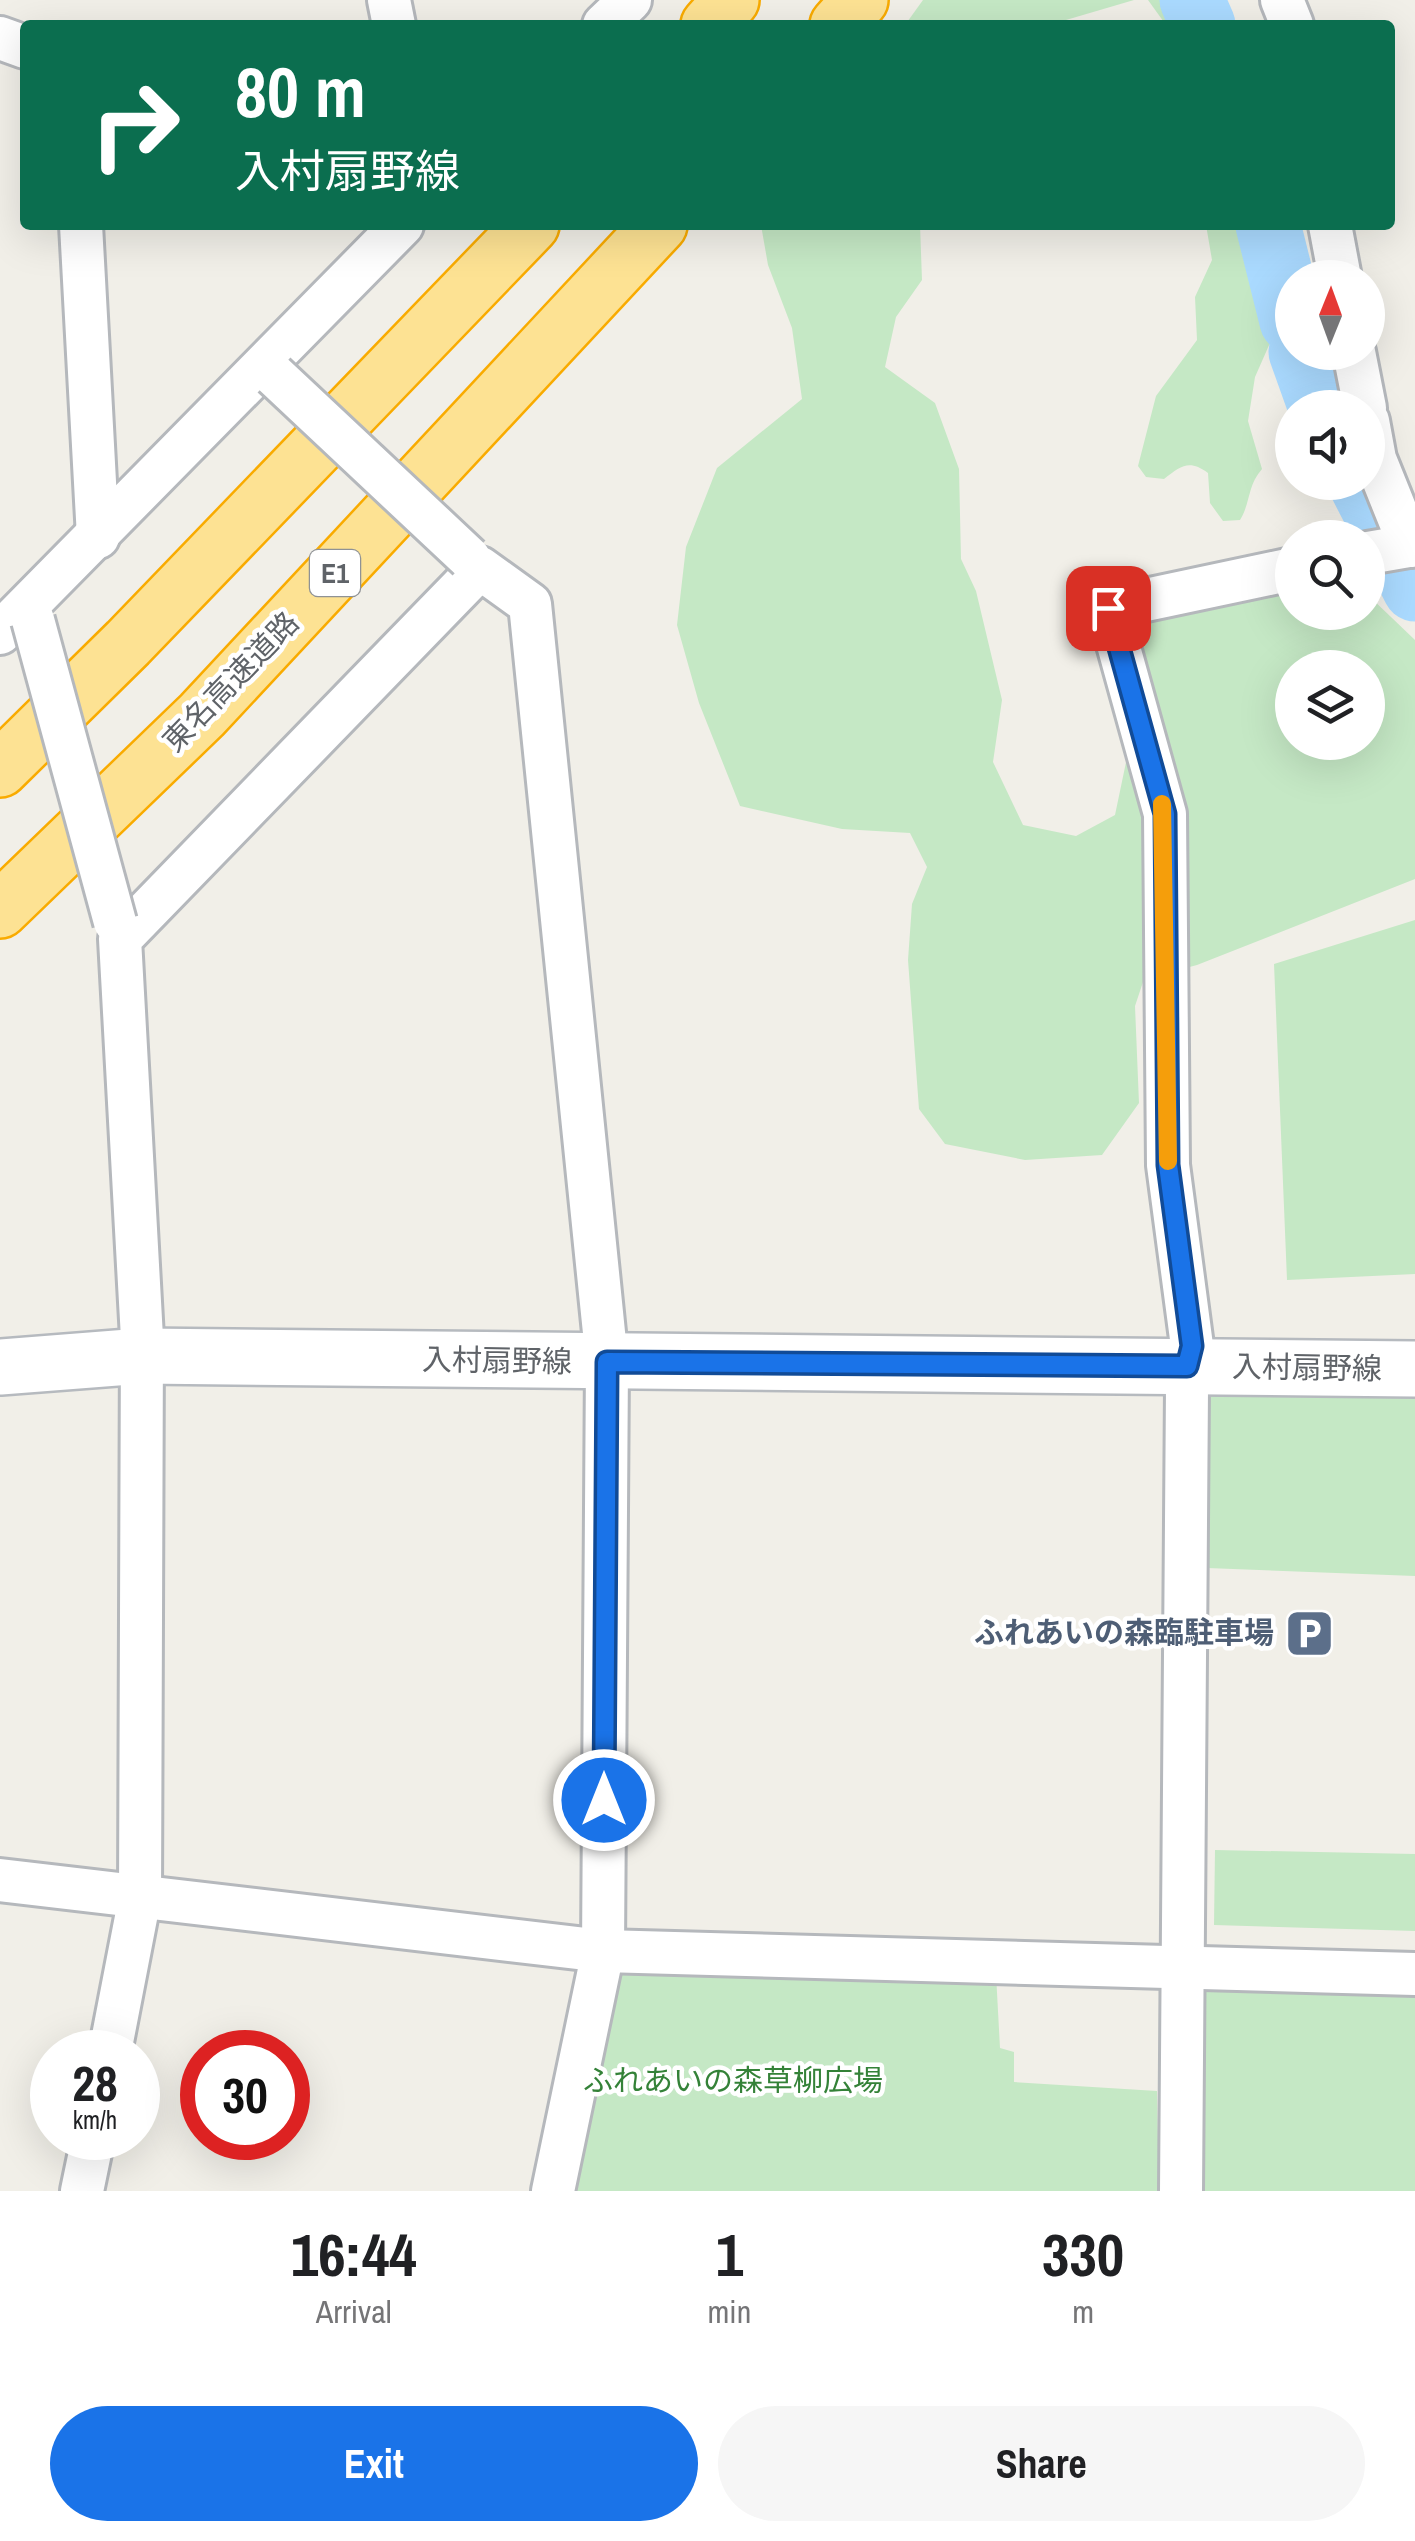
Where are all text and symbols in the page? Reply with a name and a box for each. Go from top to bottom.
text: 80 m [235,45,366,139]
icon: right [70,60,200,190]
text: 入村扇野線 [235,140,460,201]
north arrow [1275,260,1385,370]
map controls [1275,260,1385,760]
button: sound [1275,390,1385,500]
button: search [1275,520,1385,630]
road number: E1 [310,550,360,596]
pin [1066,566,1151,651]
icon: arrive [1081,581,1136,636]
street label: 東名高速道路 [153,603,307,760]
button: layers [1275,650,1385,760]
street label: 入村扇野線 [422,1339,572,1381]
street label: 入村扇野線 [1232,1346,1382,1388]
parking icon: ふれあいの森臨駐車場 [1283,1607,1335,1659]
place label: ふれあいの森臨駐車場 [974,1612,1274,1652]
position arrow [552,1748,656,1852]
speed limit sign: 30 [180,2030,310,2160]
text: 28 [72,2049,118,2117]
park label: ふれあいの森草柳広場 [583,2060,883,2100]
text: km/h [73,2103,117,2137]
text: 16:44 [291,2214,417,2295]
text: 1 [716,2214,743,2295]
text: 330 [1042,2214,1124,2295]
text: Arrival [316,2290,392,2333]
text: min [707,2290,751,2333]
text: m [1072,2290,1094,2333]
button: Exit [50,2406,698,2521]
button: Share [718,2406,1365,2521]

